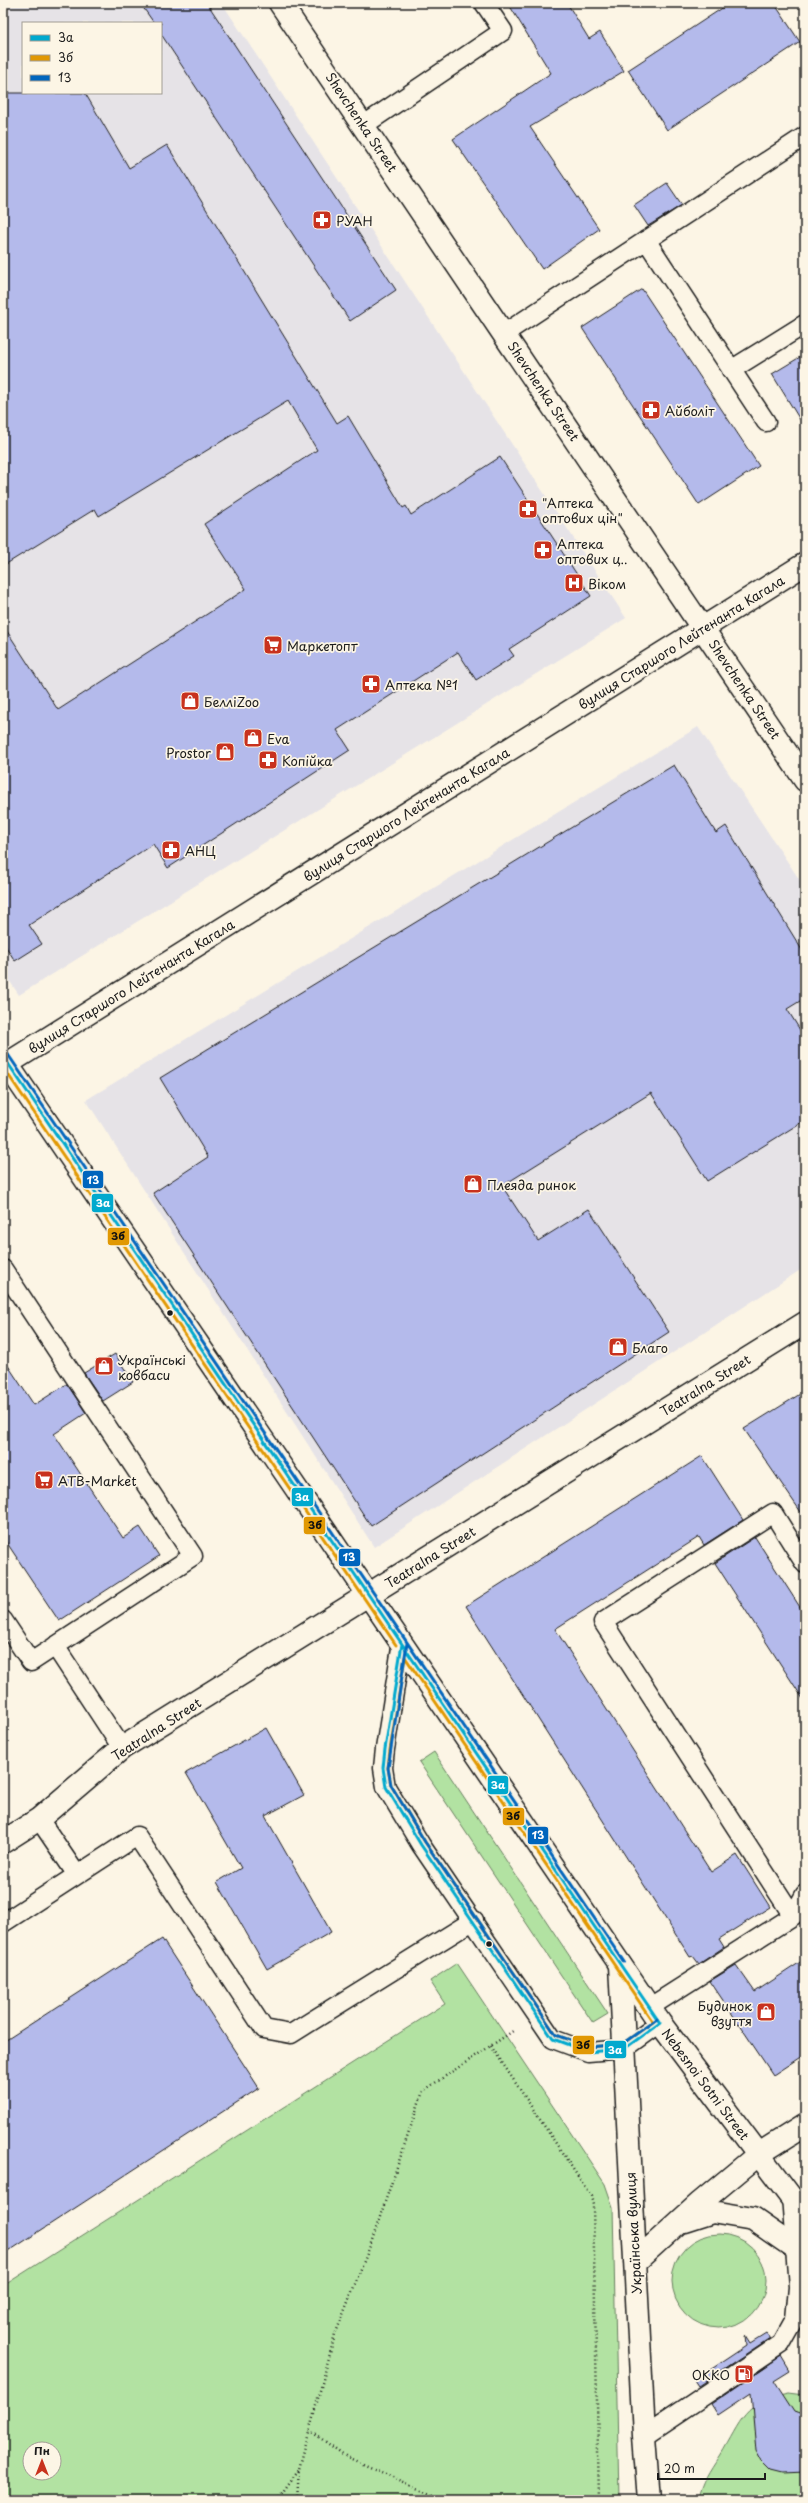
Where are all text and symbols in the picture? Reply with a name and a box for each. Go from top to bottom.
legend [22,22,162,94]
text: 3а [58,28,74,46]
text: 3б [58,48,73,66]
text: 13 [58,68,71,86]
street label: Shevchenka Street [322,68,402,176]
pharmacy icon: РУАН [311,209,333,231]
place label: РУАН [336,211,373,230]
street label: Shevchenka Street [504,337,584,445]
pharmacy icon: Айболіт [640,399,662,421]
place label: Айболіт [665,401,715,420]
place label: "Аптека оптових цін" [542,493,623,527]
pharmacy icon: "Аптека оптових цін" [517,498,539,520]
place label: Аптека оптових ц‥ [557,534,628,568]
pharmacy icon: Аптека оптових ц‥ [532,539,554,561]
street label: вулиця Старшого Лейтенанта Кагала [574,570,789,714]
hospital icon: Віком [563,572,585,594]
place label: Віком [588,574,626,593]
supermarket icon: Маркетопт [262,634,284,656]
street label: Shevchenka Street [705,635,785,743]
place label: Маркетопт [287,636,358,655]
pharmacy icon: Аптека №1 [360,673,382,695]
place label: Аптека №1 [385,675,458,694]
shop icon: БелліZoo [179,690,201,712]
place label: БелліZoo [204,692,259,711]
shop icon: Eva [242,727,264,749]
place label: Eva [267,729,289,748]
shop icon: Prostor [214,741,236,763]
street label: вулиця Старшого Лейтенанта Кагала [299,742,514,886]
place label: Prostor [166,743,212,762]
pharmacy icon: Копійка [257,749,279,771]
place label: Копійка [282,751,333,770]
pharmacy icon: АНЦ [160,839,182,861]
place label: АНЦ [185,841,216,860]
street label: вулиця Старшого Лейтенанта Кагала [24,914,239,1058]
line badge: 13 [82,1170,104,1189]
text: 13 [87,1171,99,1188]
shop icon: Плеяда ринок [462,1173,484,1195]
place label: Плеяда ринок [487,1175,576,1194]
line badge: 3а [91,1193,114,1213]
text: 3а [96,1194,111,1211]
line badge: 3б [107,1227,130,1246]
text: 3б [111,1227,125,1244]
unlabelled marker [165,1308,175,1318]
shop icon: Благо [607,1336,629,1358]
place label: Благо [632,1338,668,1357]
place label: Українські ковбаси [118,1350,186,1384]
street label: Teatralna Street [656,1350,754,1420]
shop icon: Українські ковбаси [93,1355,115,1377]
supermarket icon: ATB-Market [33,1469,55,1491]
place label: ATB-Market [58,1471,137,1490]
line badge: 3а [291,1487,314,1507]
text: 3а [295,1488,310,1505]
line badge: 3б [303,1516,326,1535]
text: 3б [308,1516,322,1533]
street label: Teatralna Street [381,1522,479,1592]
line badge: 13 [338,1548,361,1567]
text: 13 [343,1548,355,1565]
street label: Teatralna Street [107,1693,205,1765]
line badge: 3а [487,1775,509,1795]
text: 3а [491,1776,506,1793]
line badge: 3б [502,1807,525,1826]
text: 3б [506,1807,520,1824]
line badge: 13 [527,1826,549,1845]
text: 13 [532,1826,544,1843]
unlabelled marker [484,1939,494,1949]
place label: Будинок взуття [698,1996,752,2030]
shop icon: Будинок взуття [755,2001,777,2023]
street label: Nebesnoi Sotni Street [658,2024,754,2144]
line badge: 3б [572,2035,595,2055]
text: 3б [576,2036,590,2053]
line badge: 3а [604,2040,627,2059]
text: 3а [608,2041,623,2058]
street label: Українська вулиця [620,2172,646,2294]
fuel station icon: OKKO [733,2363,755,2385]
place label: OKKO [692,2365,730,2384]
north arrow [22,2441,62,2481]
text: Пн [34,2442,50,2459]
scale bar [658,2455,765,2481]
text: 20 m [664,2459,695,2477]

